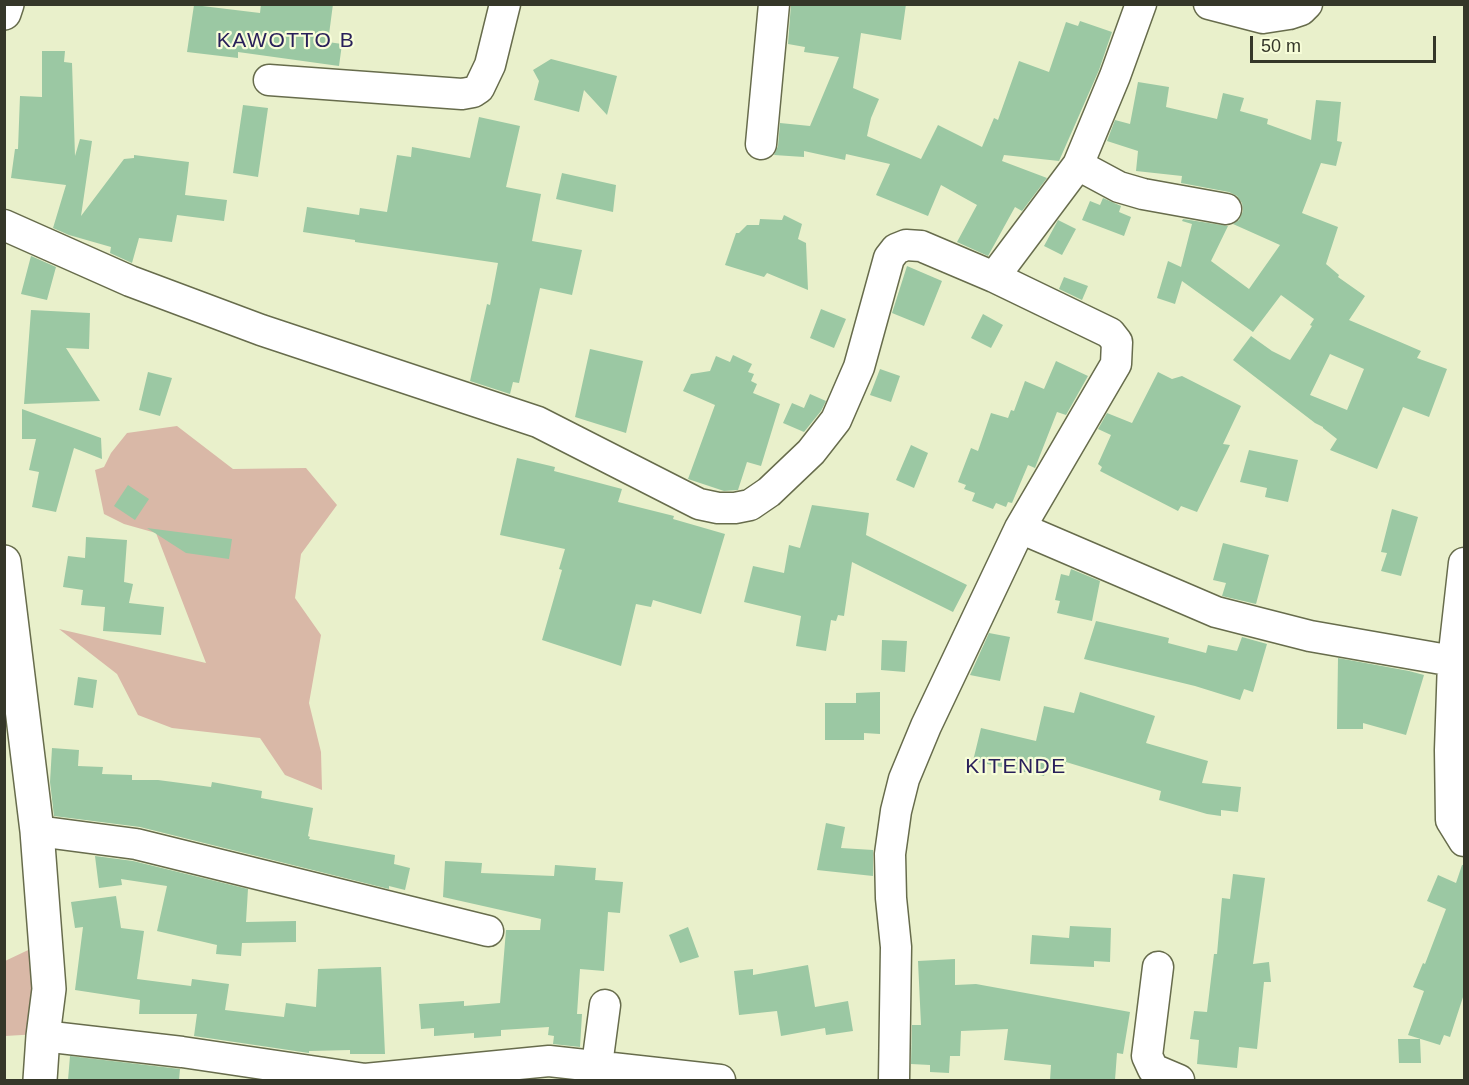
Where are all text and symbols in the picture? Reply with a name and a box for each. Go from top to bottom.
scale bar [1253,24,1439,62]
district label: KAWOTTO B [217,28,355,54]
text: 50 m [1261,36,1301,56]
district label: KITENDE [965,754,1067,780]

